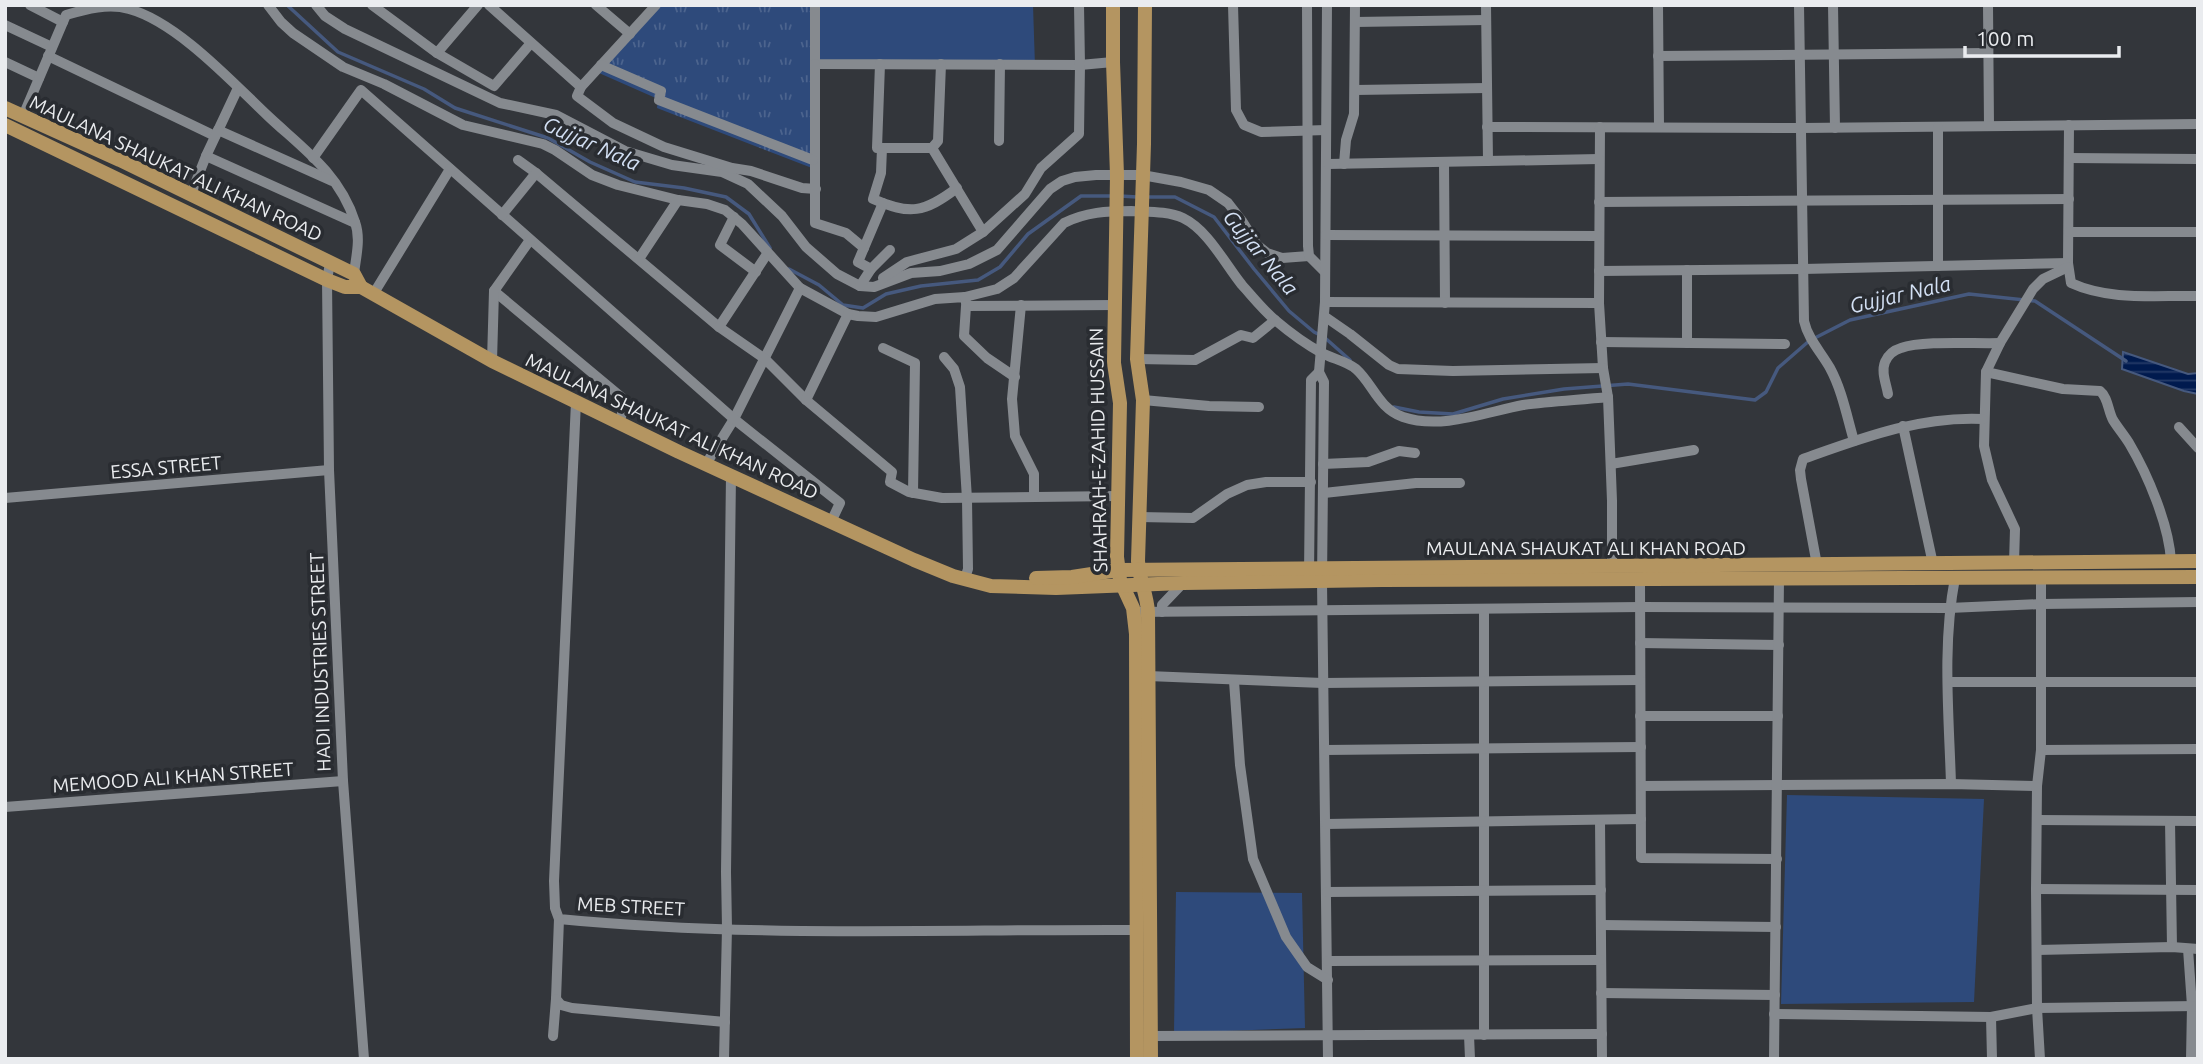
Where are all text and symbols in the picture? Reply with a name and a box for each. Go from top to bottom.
scale bar [1965,14,2119,58]
text: 100 m [1976,26,2034,50]
street label: MAULANA SHAUKAT ALI KHAN ROAD [26,90,326,246]
water label: Gujjar Nala [540,111,644,175]
water label: Gujjar Nala [1219,205,1303,299]
water label: Gujjar Nala [1847,271,1953,317]
street label: SHAHRAH-E-ZAHID HUSSAIN [1085,328,1111,572]
street label: MAULANA SHAUKAT ALI KHAN ROAD [522,348,822,504]
street label: ESSA STREET [110,451,223,483]
street label: MAULANA SHAUKAT ALI KHAN ROAD [1426,537,1746,559]
street label: HADI INDUSTRIES STREET [305,552,335,772]
street label: MEMOOD ALI KHAN STREET [52,758,295,796]
street label: MEB STREET [577,892,686,920]

